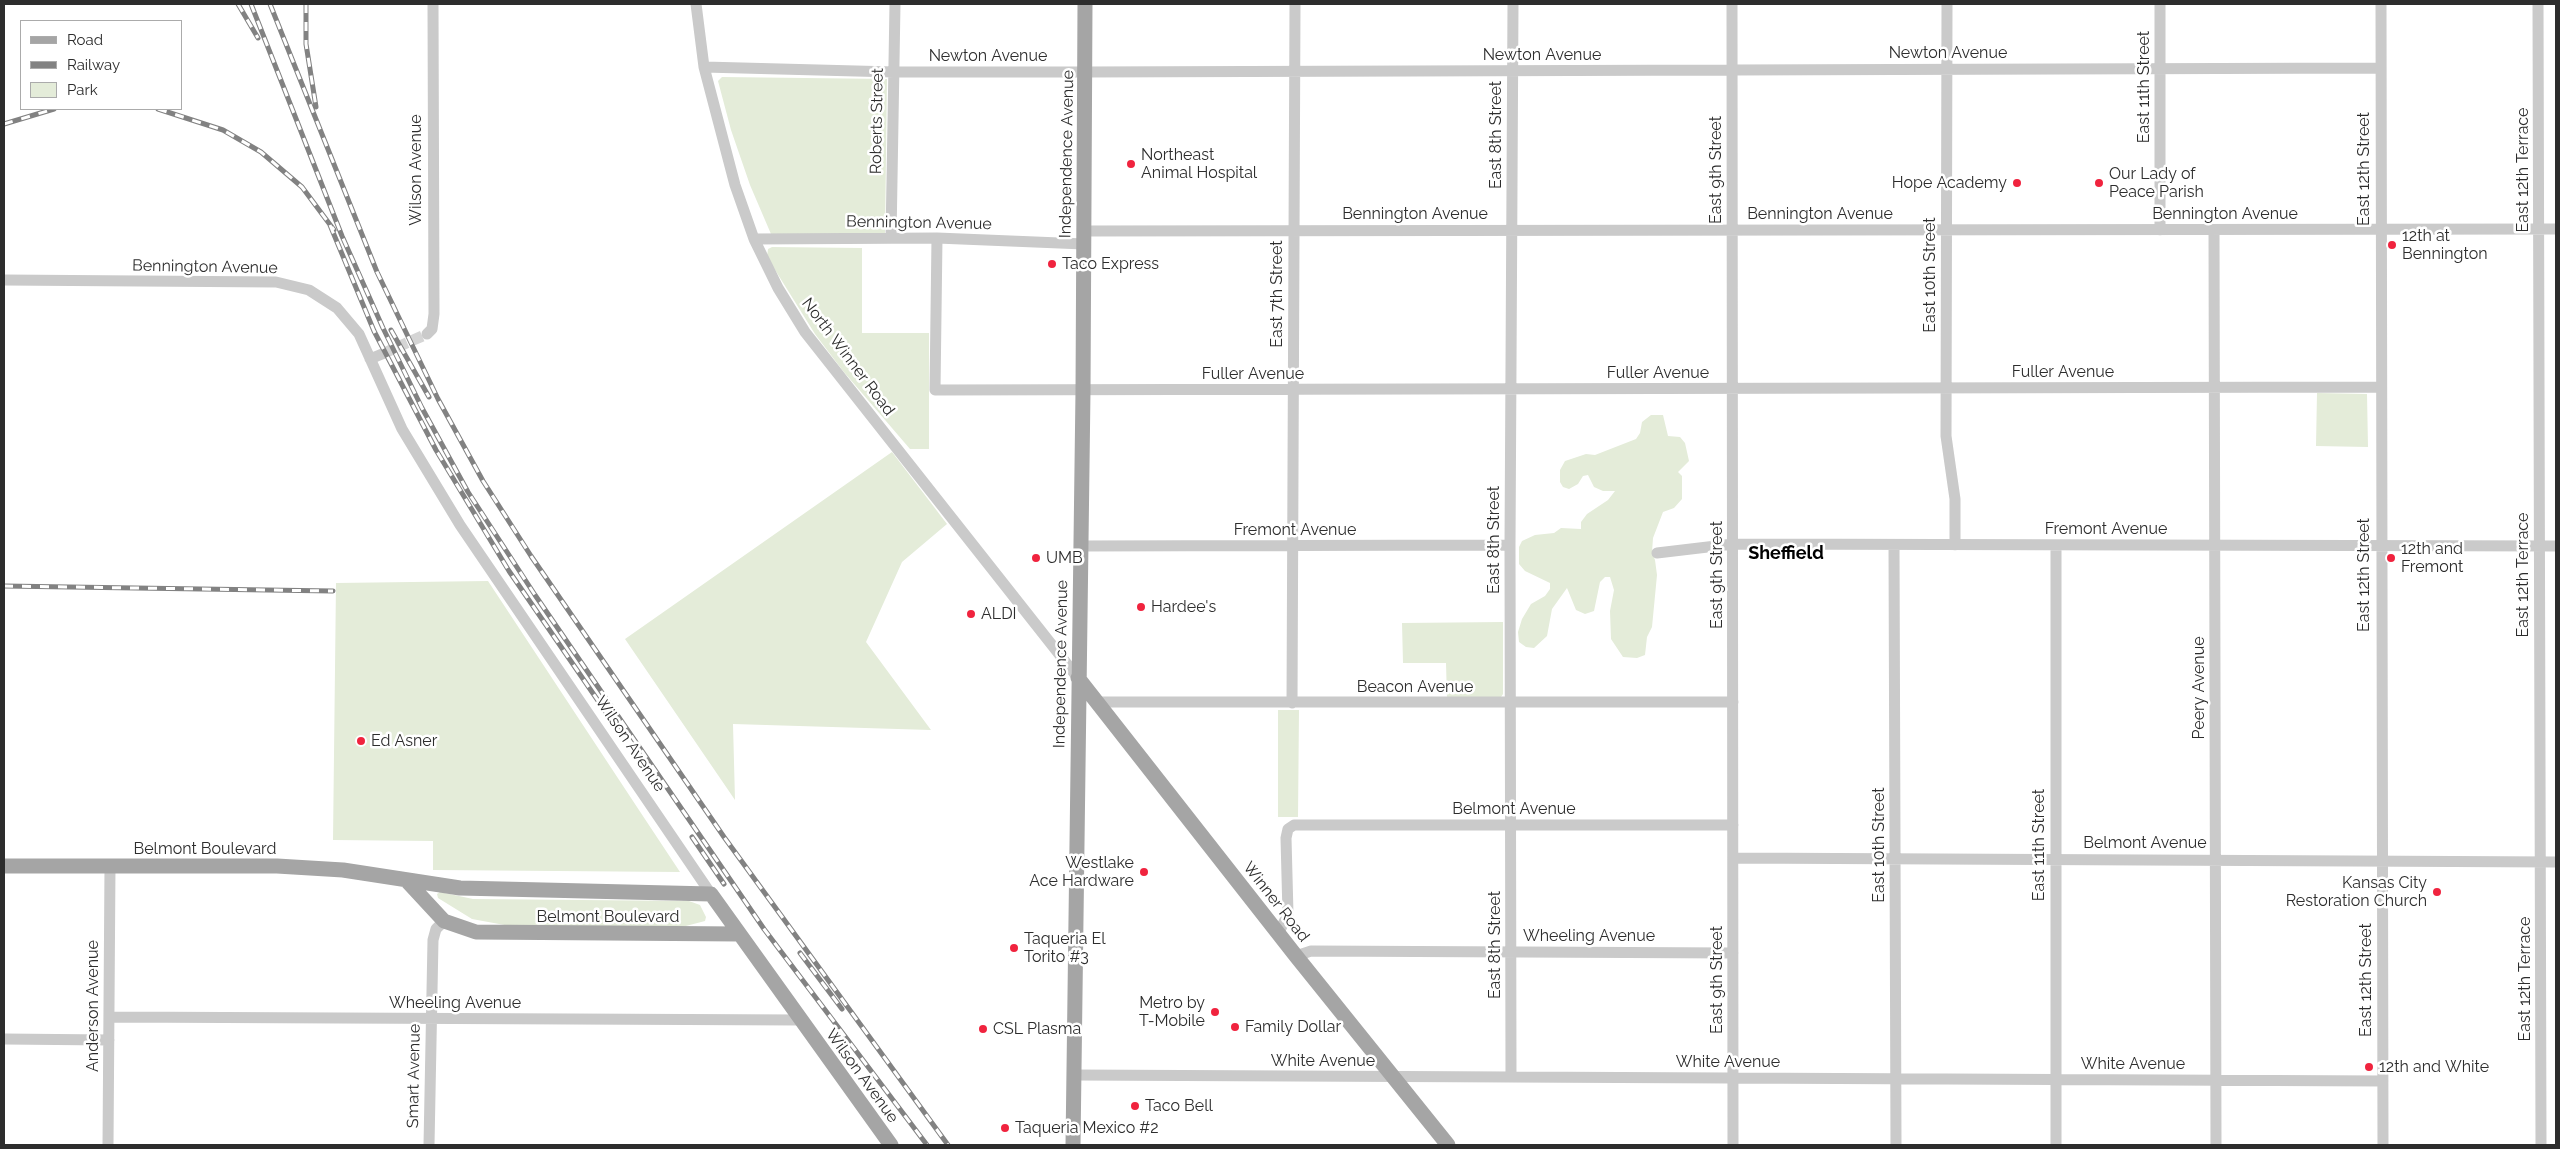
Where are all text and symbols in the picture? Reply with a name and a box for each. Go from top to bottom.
legend [20,20,182,110]
text: Road [67,31,103,49]
street label: East 11th Street [2134,31,2154,143]
street label: Newton Avenue [1889,43,2007,63]
street label: Newton Avenue [1483,45,1601,65]
street label: Newton Avenue [929,46,1047,66]
text: Railway [67,56,120,74]
street label: Roberts Street [866,68,888,174]
street label: Independence Avenue [1056,70,1078,238]
text: Park [67,81,98,99]
street label: East 8th Street [1486,81,1506,189]
street label: East 12th Terrace [2513,108,2533,232]
street label: East 12th Street [2354,112,2374,226]
street label: Wilson Avenue [406,114,426,226]
street label: East 9th Street [1706,116,1726,224]
place label: Northeast Animal Hospital [1141,145,1257,183]
marker: Northeast Animal Hospital [1125,158,1137,170]
place label: Our Lady of Peace Parish [2109,164,2204,202]
place label: Hope Academy [1892,173,2007,193]
marker: Hope Academy [2011,177,2023,189]
marker: Our Lady of Peace Parish [2093,177,2105,189]
street label: Bennington Avenue [1342,204,1488,224]
street label: Bennington Avenue [1747,204,1893,224]
street label: Bennington Avenue [2152,204,2298,224]
street label: Bennington Avenue [846,212,992,234]
street label: East 10th Street [1920,217,1940,333]
place label: 12th at Bennington [2402,226,2487,264]
marker: 12th at Bennington [2386,239,2398,251]
street label: East 7th Street [1267,240,1287,348]
place label: Taco Express [1062,254,1159,274]
street label: Bennington Avenue [132,256,278,278]
marker: Taco Express [1046,258,1058,270]
street label: North Winner Road [797,294,899,420]
street label: Fuller Avenue [2012,362,2114,382]
street label: Fuller Avenue [1607,363,1709,383]
street label: Fuller Avenue [1202,364,1304,384]
street label: East 8th Street [1484,486,1504,594]
street label: East 12th Terrace [2513,513,2533,637]
street label: East 12th Street [2354,518,2374,632]
street label: Fremont Avenue [2045,519,2167,539]
street label: Fremont Avenue [1234,520,1356,540]
street label: East 9th Street [1707,521,1727,629]
place label: 12th and Fremont [2401,539,2463,577]
district label: Sheffield [1748,543,1824,565]
place label: UMB [1046,548,1083,568]
marker: UMB [1030,552,1042,564]
marker: 12th and Fremont [2385,552,2397,564]
street label: Independence Avenue [1050,580,1072,748]
place label: Hardee's [1151,597,1216,617]
marker: Hardee's [1135,601,1147,613]
place label: ALDI [981,604,1017,624]
marker: ALDI [965,608,977,620]
street label: Peery Avenue [2189,636,2209,740]
street label: Beacon Avenue [1357,677,1473,697]
street label: Wilson Avenue [591,692,669,796]
place label: Ed Asner [371,731,437,751]
marker: Ed Asner [355,735,367,747]
street label: East 10th Street [1869,787,1889,903]
street label: East 11th Street [2029,789,2049,901]
street label: Belmont Avenue [1452,799,1576,819]
street label: Belmont Avenue [2083,833,2207,853]
street label: Belmont Boulevard [134,839,276,859]
place label: Westlake Ace Hardware [1029,853,1134,891]
street label: Winner Road [1239,858,1313,946]
marker: Westlake Ace Hardware [1138,866,1150,878]
place label: Kansas City Restoration Church [2286,873,2427,911]
marker: Kansas City Restoration Church [2431,886,2443,898]
street label: East 8th Street [1485,891,1505,999]
street label: Belmont Boulevard [537,907,679,927]
street label: East 12th Terrace [2515,917,2535,1041]
street label: East 12th Street [2356,923,2376,1037]
street label: Wheeling Avenue [1523,926,1655,946]
street label: East 9th Street [1707,926,1727,1034]
place label: Taqueria El Torito #3 [1024,929,1106,967]
street label: Anderson Avenue [83,940,103,1072]
marker: Taqueria El Torito #3 [1008,942,1020,954]
street label: Wheeling Avenue [389,993,521,1013]
place label: Metro by T-Mobile [1139,993,1205,1031]
marker: Metro by T-Mobile [1209,1006,1221,1018]
place label: Family Dollar [1245,1017,1341,1037]
place label: CSL Plasma [993,1019,1081,1039]
marker: Family Dollar [1229,1021,1241,1033]
marker: CSL Plasma [977,1023,989,1035]
street label: Smart Avenue [403,1024,425,1128]
street label: Wilson Avenue [822,1025,902,1127]
street label: White Avenue [1271,1051,1375,1071]
street label: White Avenue [1676,1052,1780,1072]
street label: White Avenue [2081,1054,2185,1074]
place label: 12th and White [2379,1057,2489,1077]
marker: 12th and White [2363,1061,2375,1073]
place label: Taco Bell [1145,1096,1213,1116]
marker: Taco Bell [1129,1100,1141,1112]
place label: Taqueria Mexico #2 [1015,1118,1159,1138]
marker: Taqueria Mexico #2 [999,1122,1011,1134]

